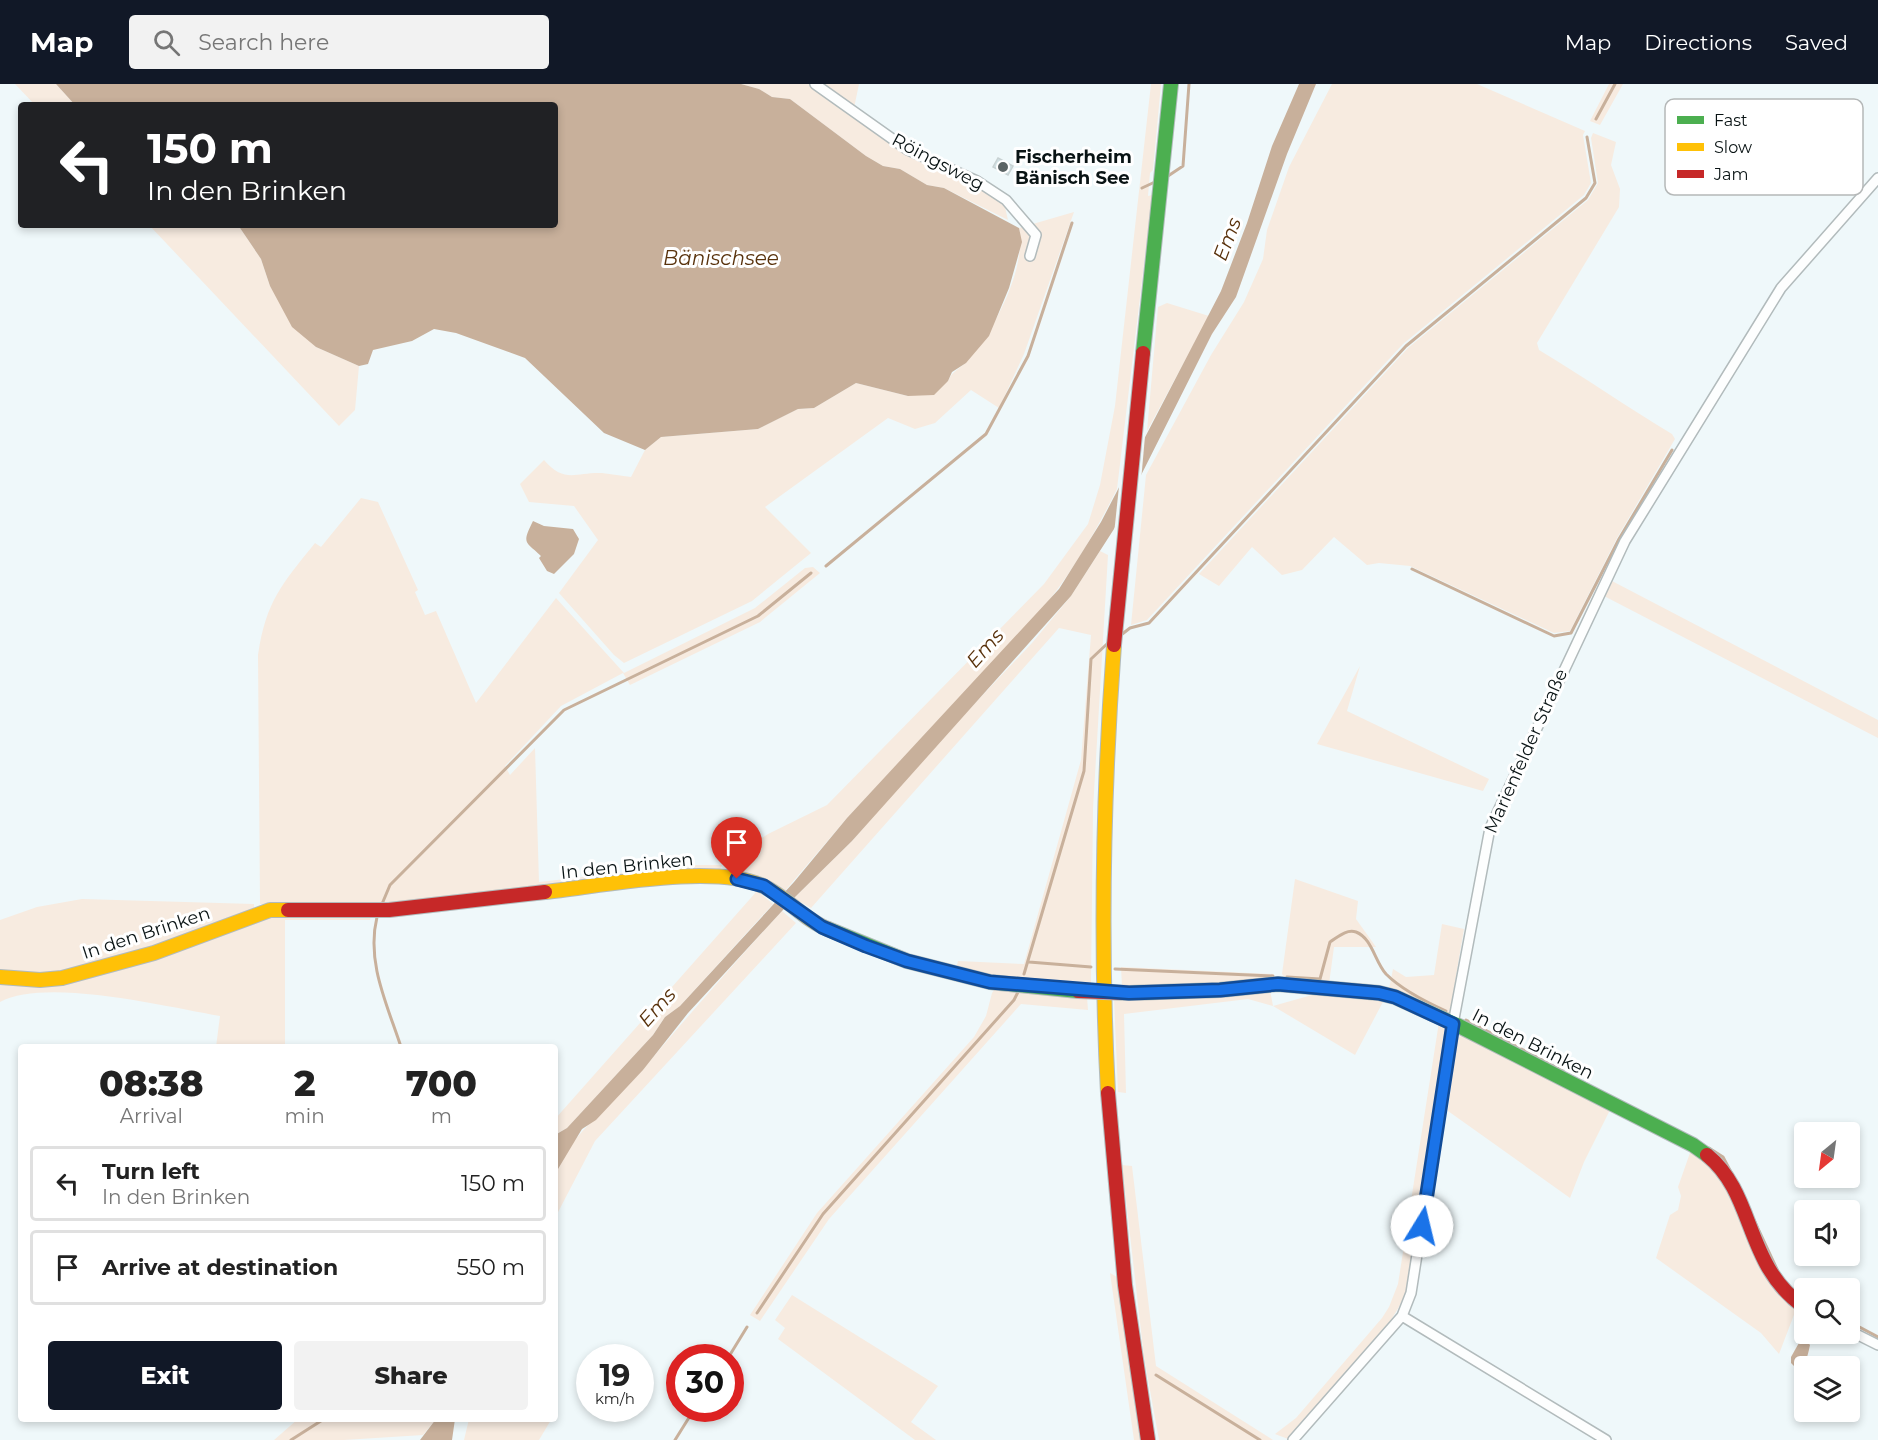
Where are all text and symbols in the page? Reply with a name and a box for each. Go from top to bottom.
search box [129,15,549,69]
text: Map [30,25,93,59]
icon: search [150,26,183,59]
text: Search here [198,29,329,56]
text: Map [1565,30,1611,55]
text: Directions [1644,30,1752,55]
text: Saved [1785,30,1848,55]
legend [1665,99,1863,195]
text: Fast [1714,111,1748,130]
text: 150 m [147,122,273,174]
icon: left [48,126,126,204]
street label: Röingsweg [888,129,988,195]
text: Slow [1714,138,1752,157]
place label: Fischerheim Bänisch See [1015,146,1132,189]
marker: Fischerheim Bänisch See [996,160,1010,174]
text: Jam [1713,165,1748,184]
text: In den Brinken [147,174,347,207]
water label: Ems [1208,214,1246,264]
water label: Bänischsee [663,246,779,270]
water label: Ems [961,623,1009,673]
street label: Marienfelder Straße [1480,665,1572,837]
pin [711,817,762,879]
icon: arrive [720,826,753,859]
street label: In den Brinken [560,848,694,884]
street label: In den Brinken [79,902,213,964]
water label: Ems [633,982,681,1032]
street label: In den Brinken [1469,1004,1597,1084]
text: 08:38 [99,1061,204,1105]
text: 2 [294,1061,315,1105]
text: 700 [406,1061,477,1105]
text: Arrival [120,1104,183,1128]
text: min [285,1104,325,1128]
text: m [431,1104,452,1128]
north arrow [1794,1122,1860,1188]
map controls [1794,1122,1860,1422]
text: Turn left [102,1158,200,1185]
icon: left [51,1167,84,1200]
text: 150 m [461,1170,525,1197]
text: In den Brinken [102,1185,250,1209]
position arrow [1390,1194,1454,1258]
button: sound [1794,1200,1860,1266]
icon: arrive [51,1251,84,1284]
text: Arrive at destination [102,1254,338,1281]
text: 550 m [457,1254,525,1281]
button: search [1794,1278,1860,1344]
button: Exit [48,1341,282,1410]
button: Share [294,1341,528,1410]
speed limit sign: 30 [666,1344,744,1422]
button: layers [1794,1356,1860,1422]
text: 19 [600,1357,630,1394]
text: km/h [595,1389,635,1408]

